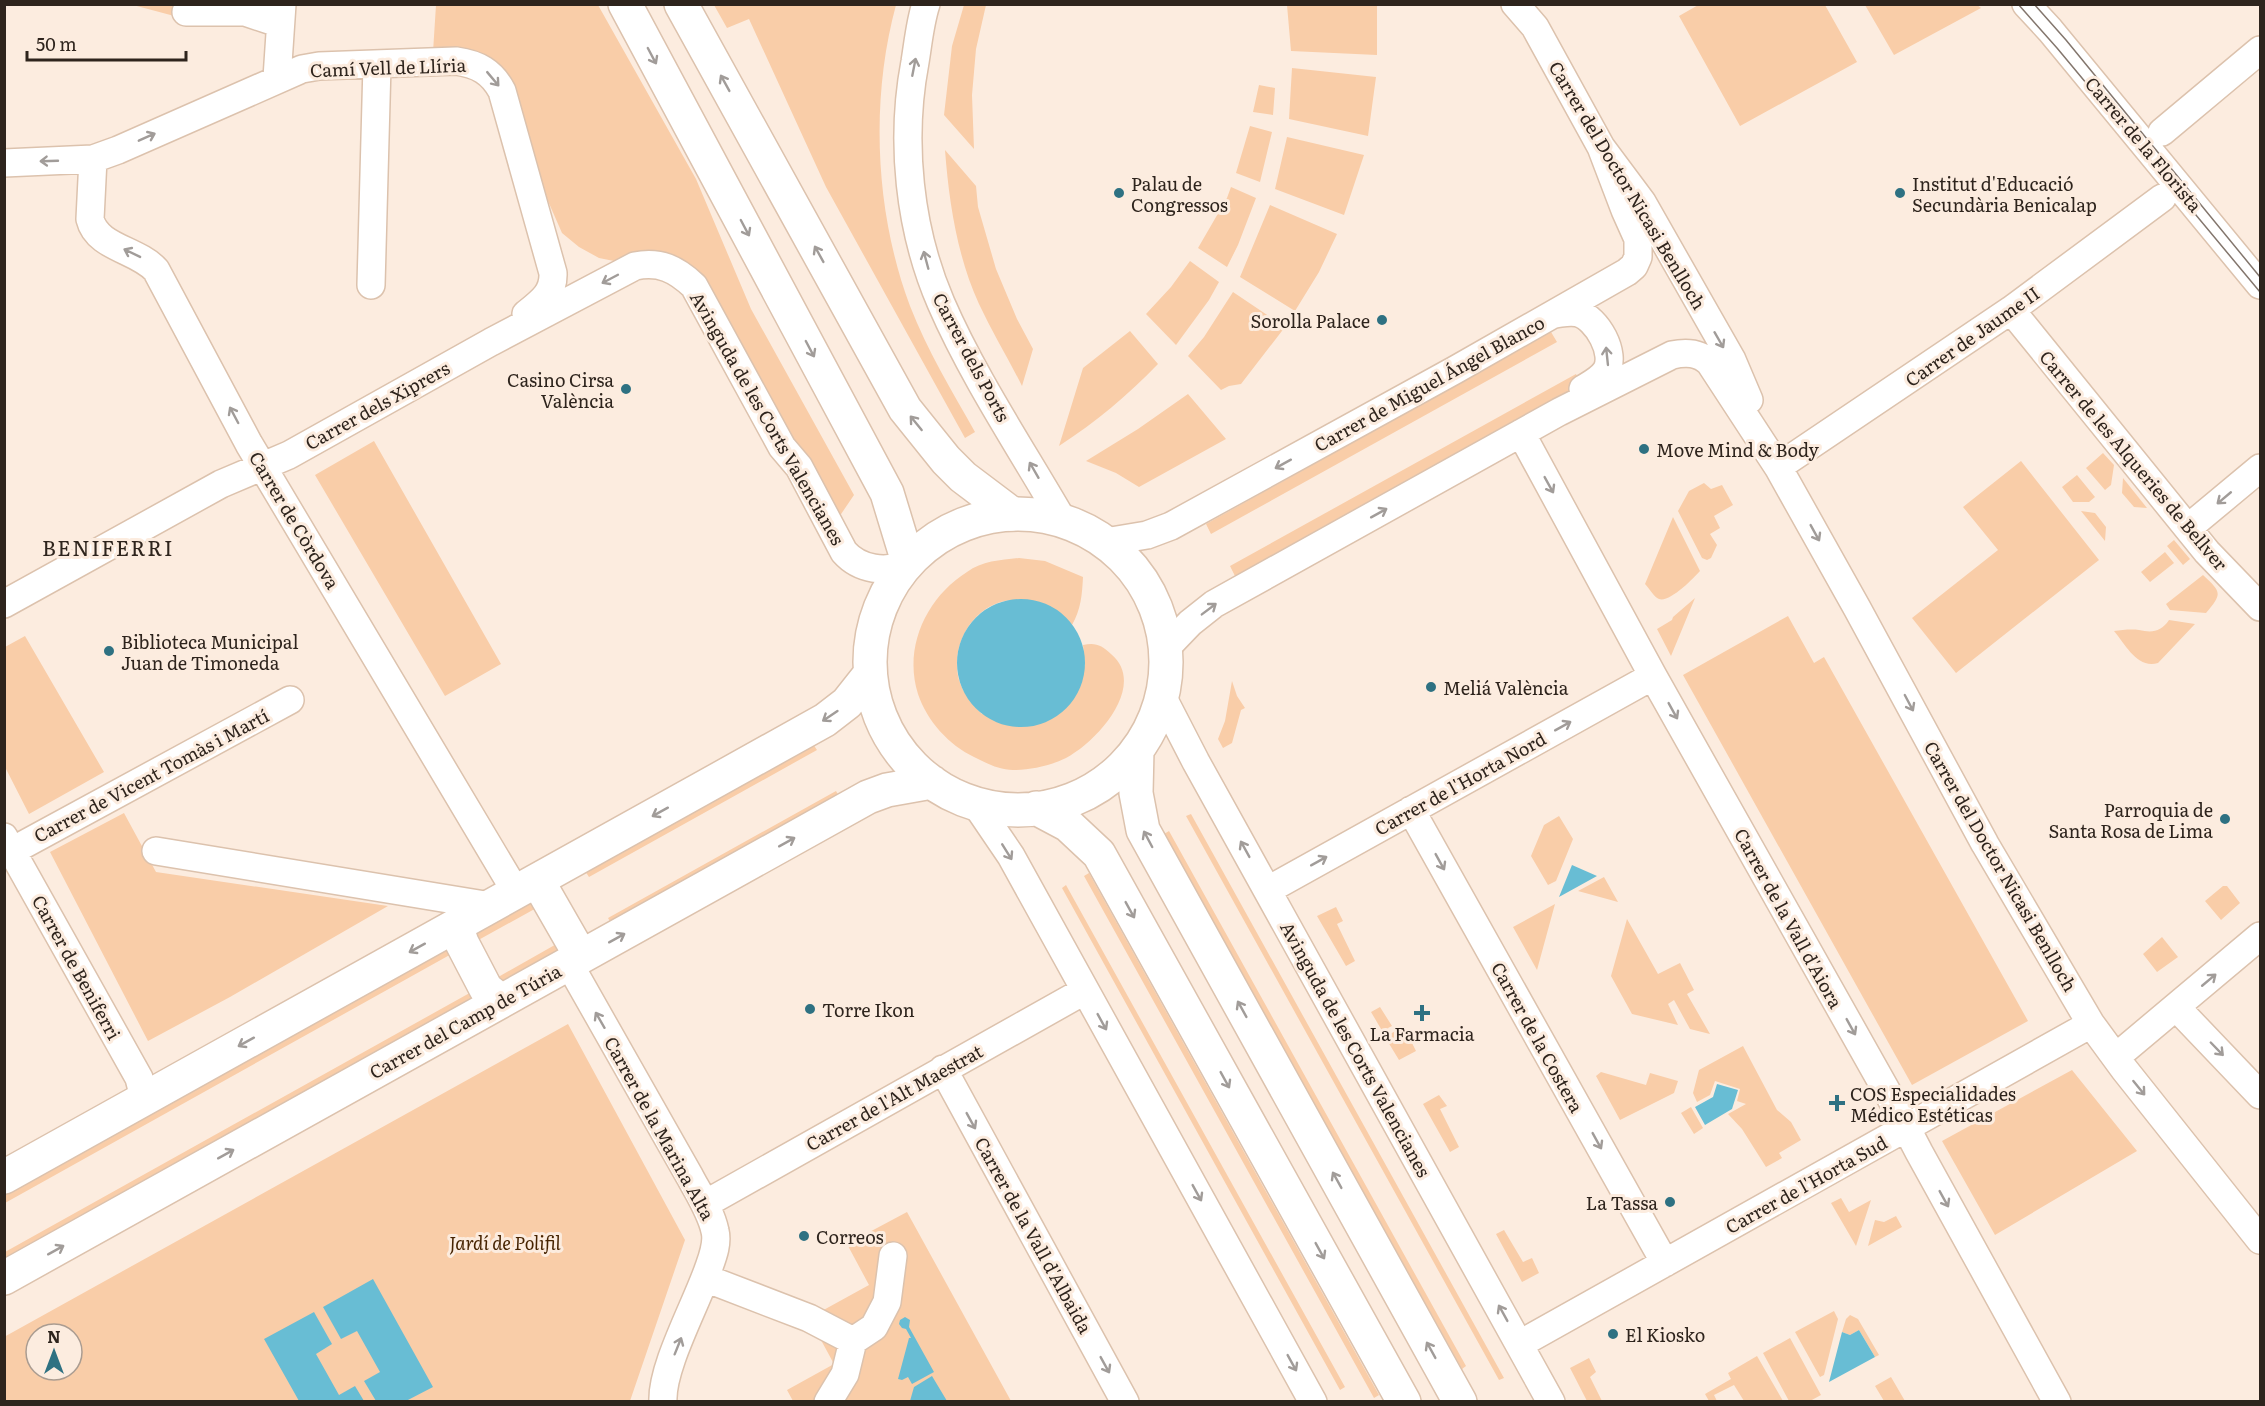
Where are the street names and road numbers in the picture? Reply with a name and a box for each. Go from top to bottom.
street label: Camí Vell de Llíria [309,51,467,83]
street label: Carrer del Doctor Nicasi Benlloch [1543,56,1713,314]
street label: Carrer de la Florista [2079,70,2209,218]
street label: Carrer de Jaume II [1899,279,2045,393]
street label: Avinguda de les Corts Valencianes [684,286,852,550]
street label: Carrer dels Ports [927,288,1017,426]
street label: Carrer de Miguel Ángel Blanco [1309,308,1549,458]
street label: Carrer de les Alqueries de Bellver [2034,344,2235,576]
street label: Carrer dels Xiprers [300,354,454,456]
street label: Carrer de Còrdova [243,446,347,594]
street label: Carrer de Vicent Tomàs i Martí [29,701,273,849]
street label: Carrer de l'Horta Nord [1369,725,1551,841]
street label: Carrer del Doctor Nicasi Benlloch [1918,736,2084,996]
street label: Carrer de la Vall d'Aiora [1728,823,1850,1013]
street label: Carrer de Beniferri [26,890,128,1044]
street label: Avinguda de les Corts Valencianes [1274,916,1438,1182]
street label: Carrer del Camp de Túria [364,957,566,1085]
street label: Carrer de la Costera [1485,957,1591,1118]
street label: Carrer de la Marina Alta [598,1031,722,1225]
street label: Carrer de l'Alt Maestrat [801,1037,988,1157]
street label: Carrer de l'Horta Sud [1720,1128,1892,1240]
street label: Carrer de la Vall d'Albaida [969,1132,1099,1338]

